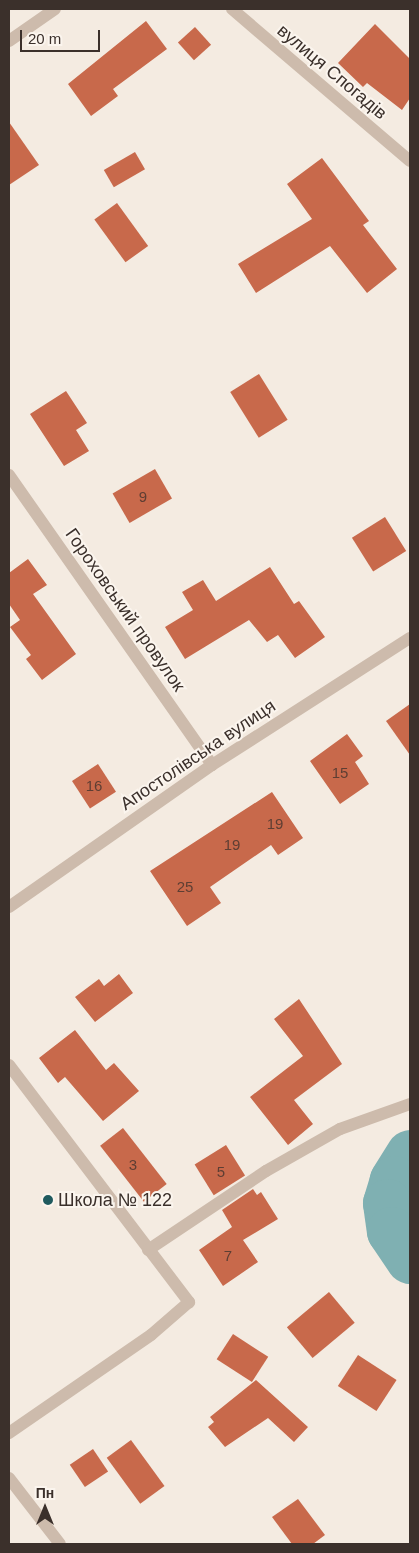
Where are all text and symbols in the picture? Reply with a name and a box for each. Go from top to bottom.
scale bar [22,20,102,52]
street label: вулиця Спогадів [273,20,391,124]
text: 20 m [28,30,61,47]
house number: 9 [139,488,147,506]
street label: Гороховський провулок [61,524,189,696]
street label: Апостолівська вулиця [116,695,280,815]
house number: 15 [332,764,348,782]
house number: 16 [86,777,102,795]
house number: 19 [267,815,283,833]
house number: 19 [224,836,240,854]
house number: 25 [177,878,193,896]
house number: 3 [129,1156,137,1174]
house number: 5 [217,1163,225,1181]
place label: Школа № 122 [58,1189,172,1211]
marker: Школа № 122 [42,1194,54,1206]
house number: 7 [224,1247,232,1265]
north arrow [20,1483,70,1533]
text: Пн [36,1485,54,1501]

